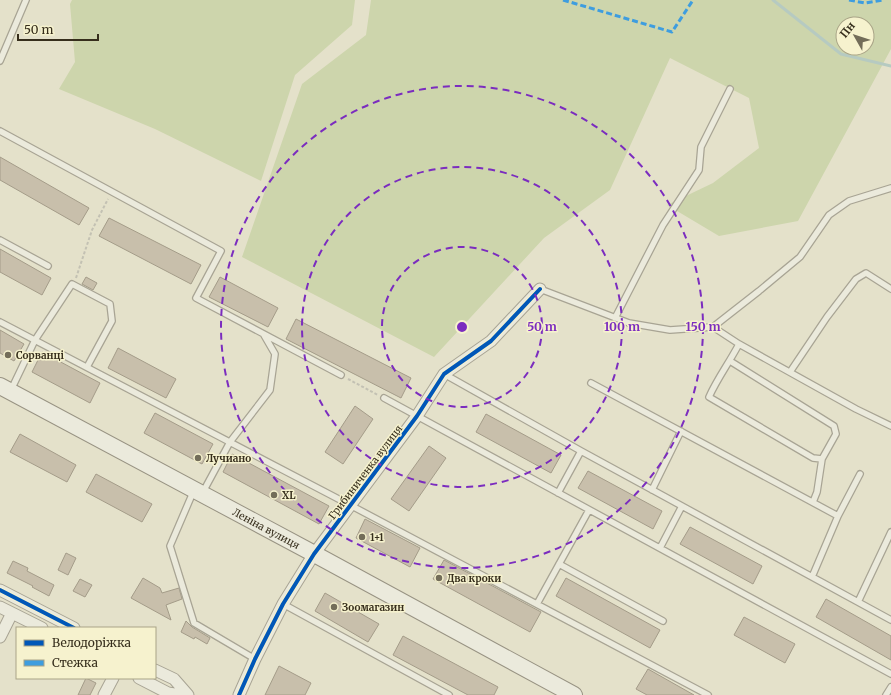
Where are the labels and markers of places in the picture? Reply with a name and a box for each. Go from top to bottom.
centre of rings [455,320,469,334]
place label: Сорванці [16,349,65,362]
marker: Сорванці [3,350,13,360]
place label: Лучиано [206,452,251,465]
marker: Лучиано [193,453,203,463]
place label: XL [282,489,296,502]
marker: XL [269,490,279,500]
place label: 1+1 [370,531,384,544]
marker: 1+1 [357,532,367,542]
place label: Два кроки [447,572,501,585]
marker: Два кроки [434,573,444,583]
place label: Зоомагазин [342,601,404,614]
marker: Зоомагазин [329,602,339,612]

